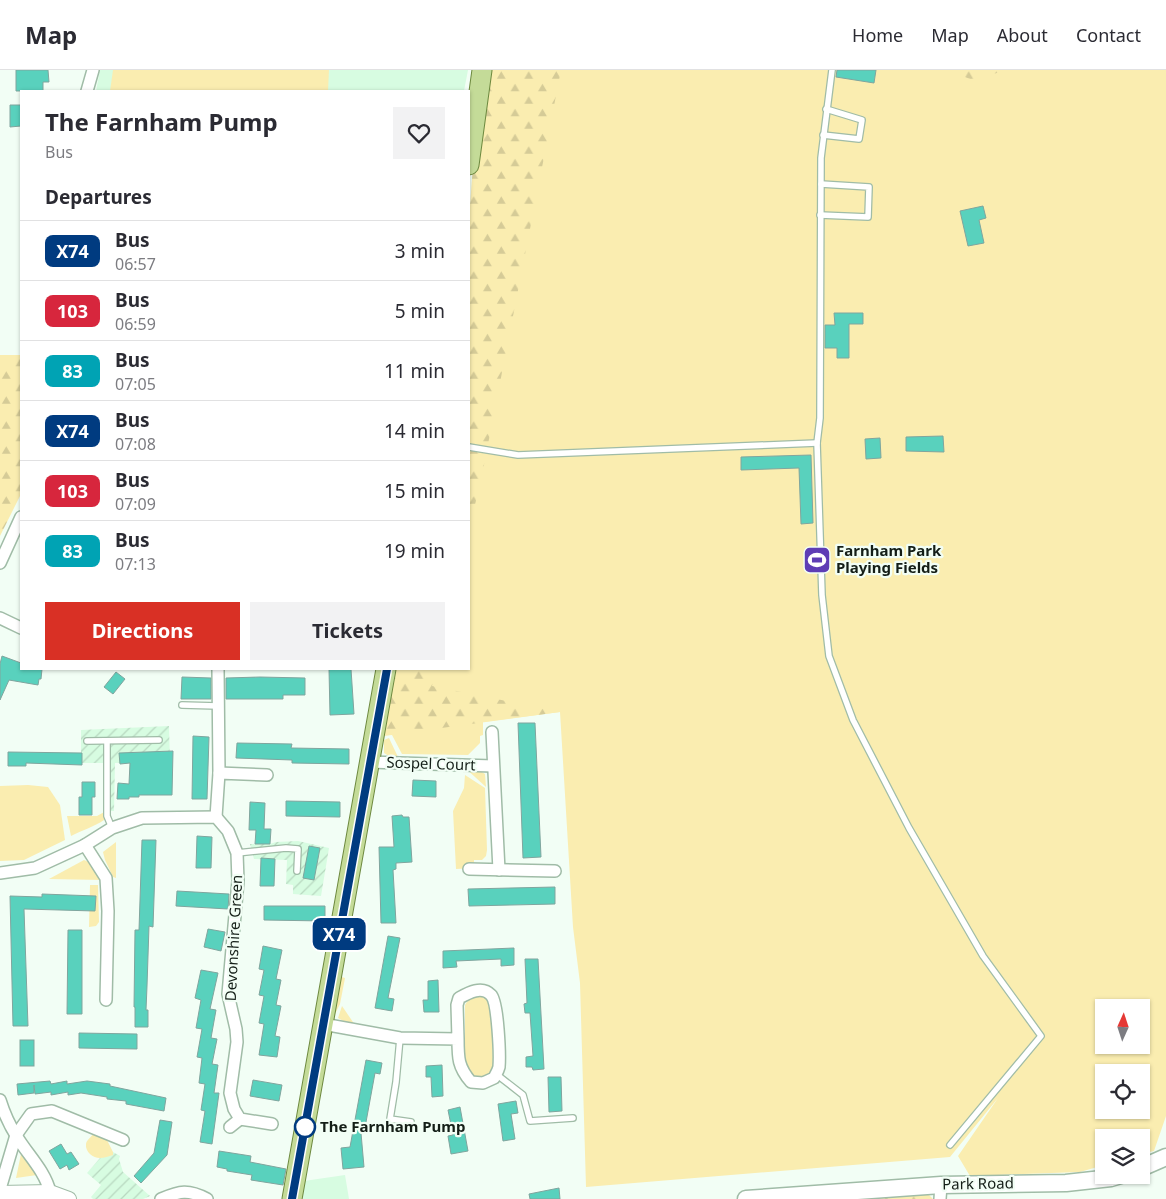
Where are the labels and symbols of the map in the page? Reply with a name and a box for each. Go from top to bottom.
place label: Farnham Park Playing Fields [836,540,942,577]
sports icon: Farnham Park Playing Fields [802,545,832,575]
street label: Sospel Court [386,751,477,775]
street label: Devonshire Green [220,874,246,1002]
line badge: X74 [310,918,368,950]
north arrow [1095,999,1150,1054]
marker: The Farnham Pump [294,1116,316,1138]
place label: The Farnham Pump [320,1116,465,1136]
street label: Park Road [942,1172,1014,1194]

